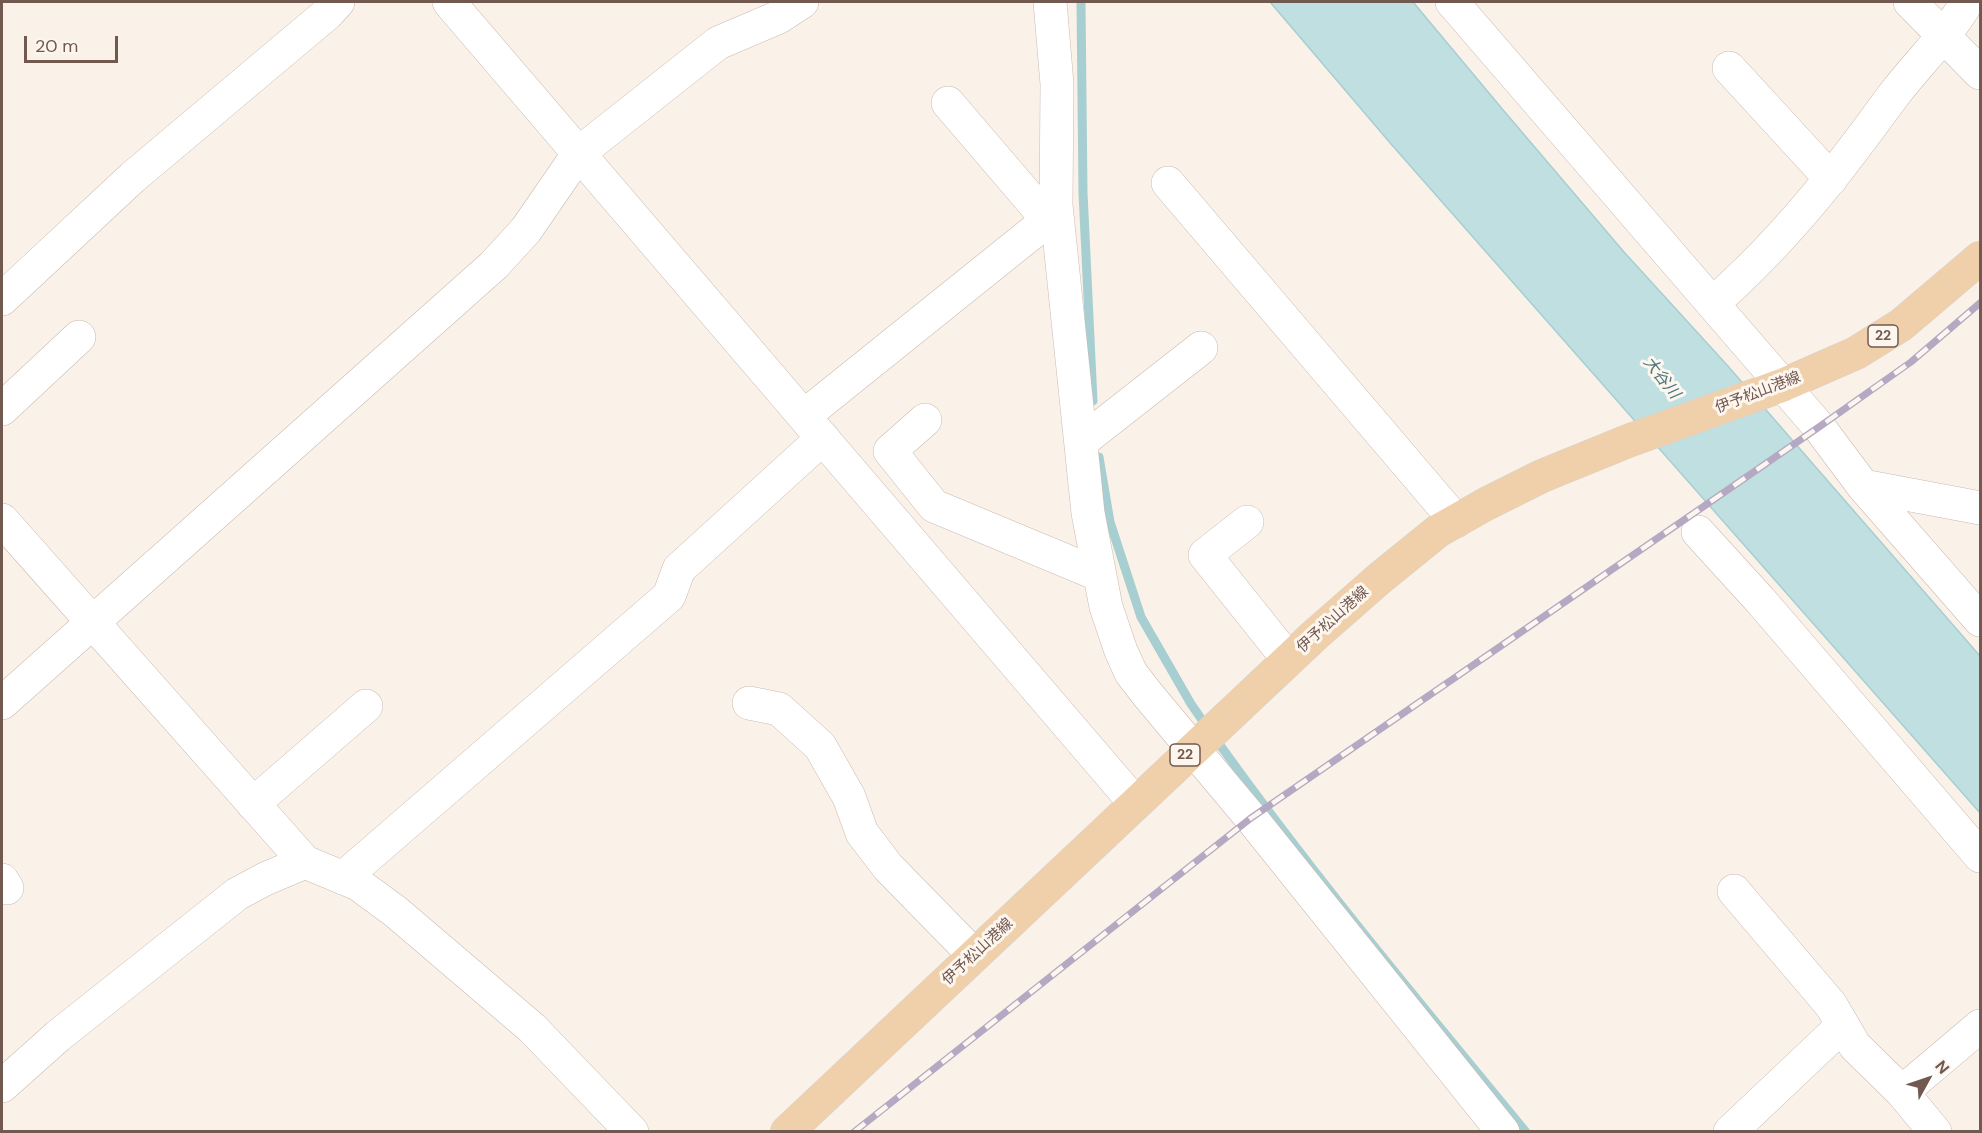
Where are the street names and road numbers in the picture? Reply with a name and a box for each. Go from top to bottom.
road number: 22 [1868,325,1898,347]
street label: 伊予松山港線 [1713,368,1803,418]
street label: 伊予松山港線 [1294,583,1372,657]
road number: 22 [1170,744,1200,766]
street label: 伊予松山港線 [939,915,1017,989]

